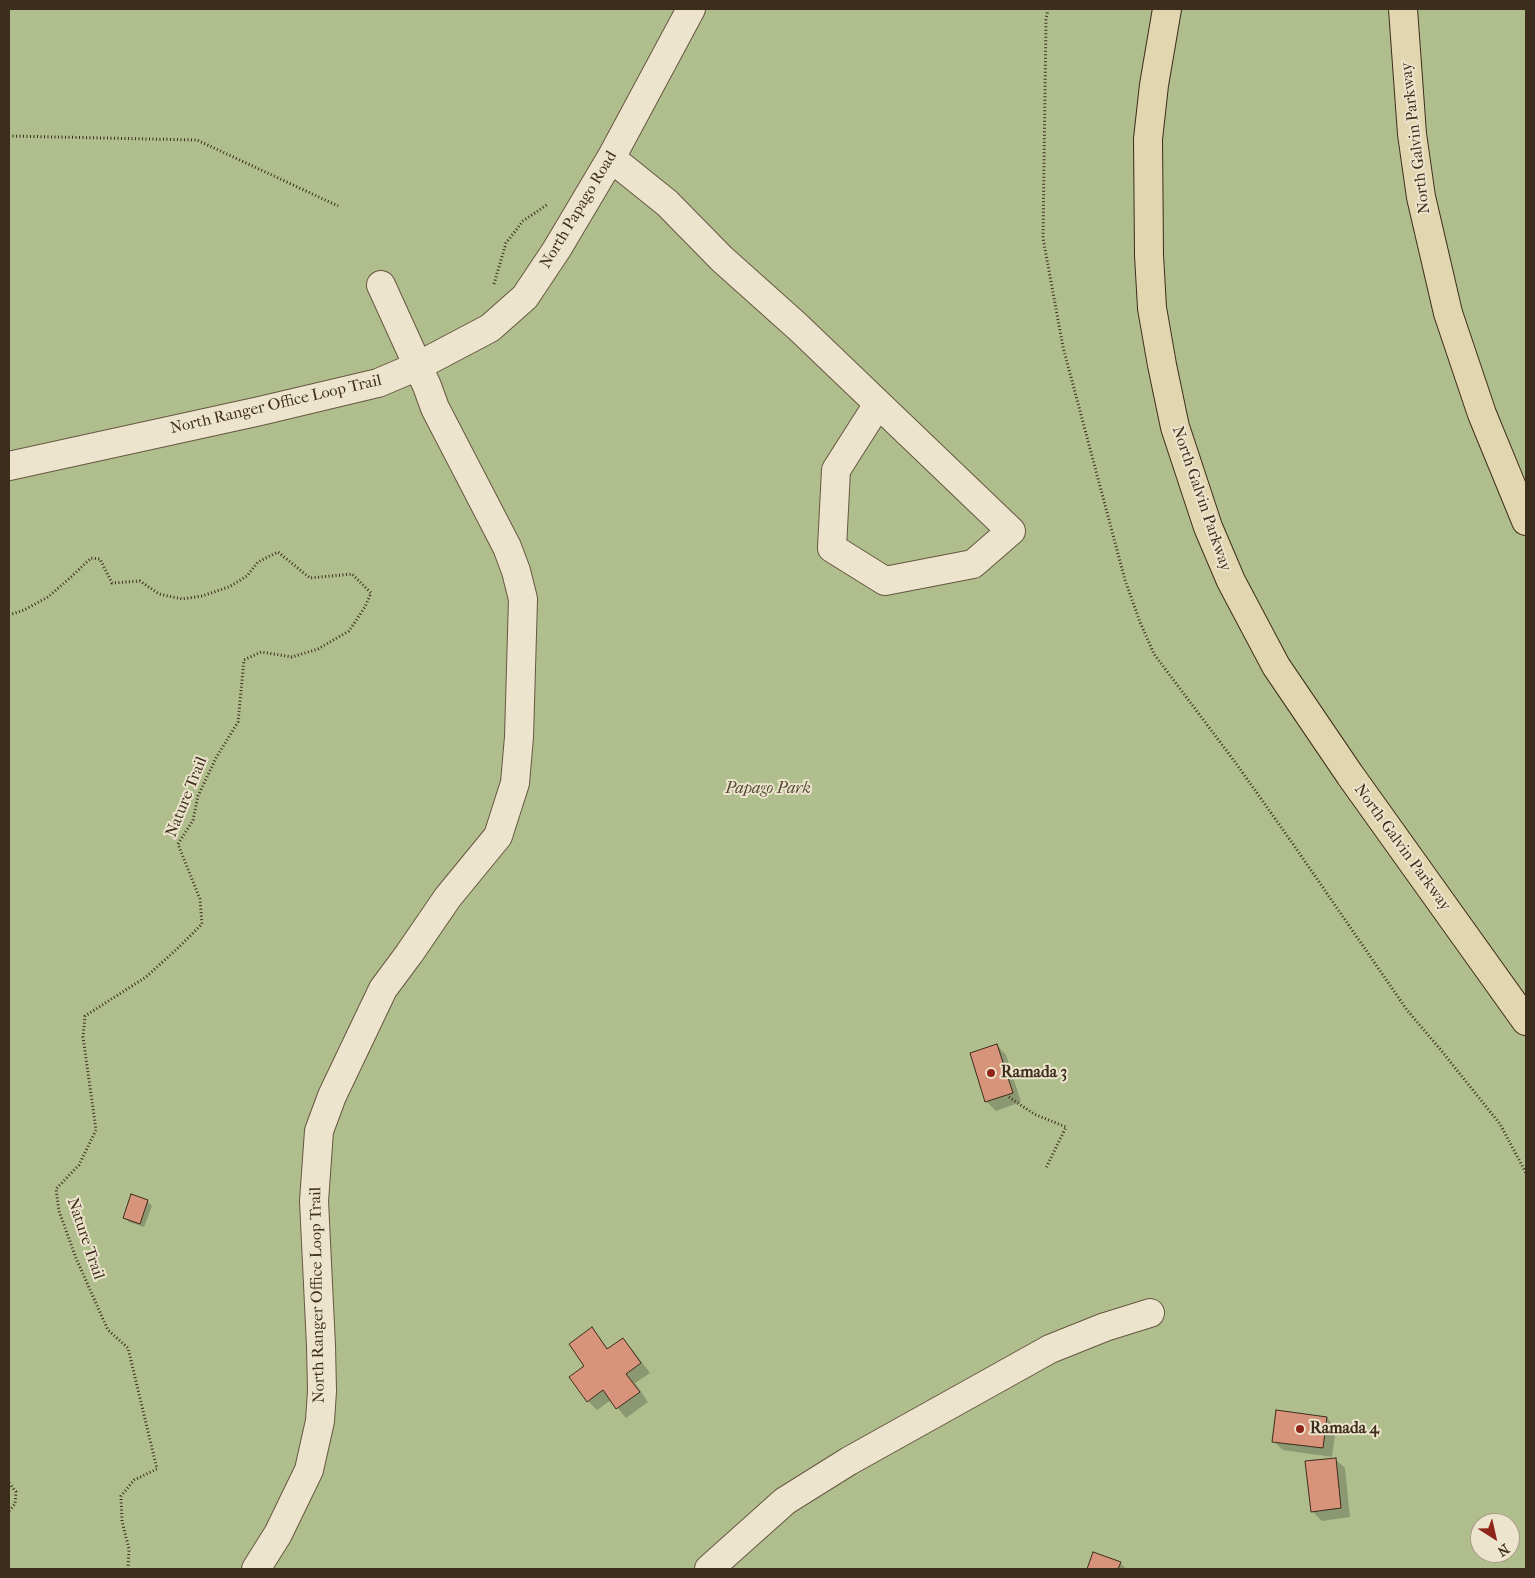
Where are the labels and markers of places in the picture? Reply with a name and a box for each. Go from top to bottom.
place label: Ramada 3 [1001,1063,1067,1083]
marker: Ramada 3 [985,1067,997,1079]
place label: Ramada 4 [1310,1419,1379,1439]
marker: Ramada 4 [1294,1423,1306,1435]

